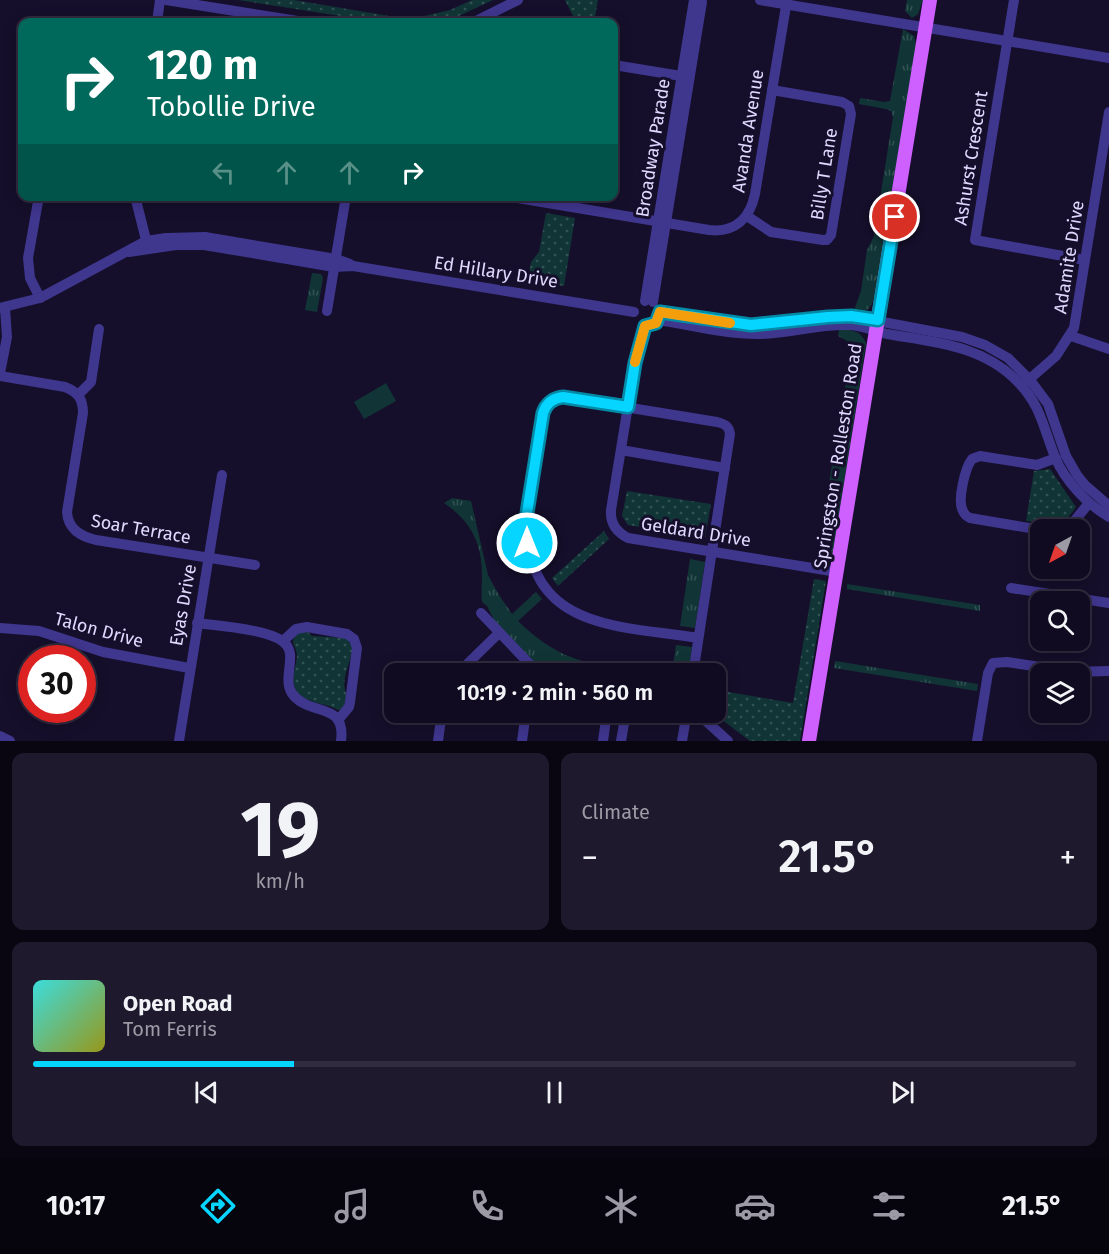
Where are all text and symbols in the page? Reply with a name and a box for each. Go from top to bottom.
text: 120 m [147,40,258,90]
icon: right [48,42,126,120]
street label: Avanda Avenue [727,68,769,194]
street label: Broadway Parade [631,77,675,219]
street label: Ashurst Crescent [950,89,993,227]
text: Tobollie Drive [147,91,316,123]
street label: Billy T Lane [806,126,842,222]
icon: left [207,156,240,189]
icon: ahead [270,156,303,189]
icon: ahead [333,156,366,189]
icon: right [396,156,429,189]
pin [869,191,920,242]
street label: Adamite Drive [1049,199,1089,315]
icon: arrive [878,200,911,233]
street label: Ed Hillary Drive [432,251,560,293]
street label: Springston - Rolleston Road [809,342,867,570]
street label: Soar Terrace [89,509,193,549]
position arrow [495,511,559,575]
street label: Geldard Drive [639,512,753,552]
north arrow [1030,519,1090,579]
map controls [1030,519,1090,723]
street label: Eyas Drive [165,562,201,648]
button: search [1030,591,1090,651]
street label: Talon Drive [52,608,146,652]
speed limit sign: 30 [18,645,96,723]
button: layers [1030,663,1090,723]
text: 10:19 · 2 min · 560 m [457,679,653,706]
text: 19 [240,783,320,877]
text: Climate [582,800,650,824]
text: 21.5° [779,830,879,884]
text: − [582,838,598,878]
text: + [1060,838,1076,878]
text: km/h [256,869,305,893]
text: Open Road [123,990,233,1017]
text: Tom Ferris [123,1017,217,1041]
icon: previous [190,1076,223,1109]
icon: pause [538,1076,571,1109]
icon: next [886,1076,919,1109]
icon: directions [197,1185,239,1227]
icon: music [331,1185,373,1227]
icon: phone [466,1185,508,1227]
icon: climate [600,1185,642,1227]
icon: car [734,1185,776,1227]
icon: filters [868,1185,910,1227]
text: 10:17 [46,1190,105,1222]
text: 21.5° [1002,1190,1063,1222]

